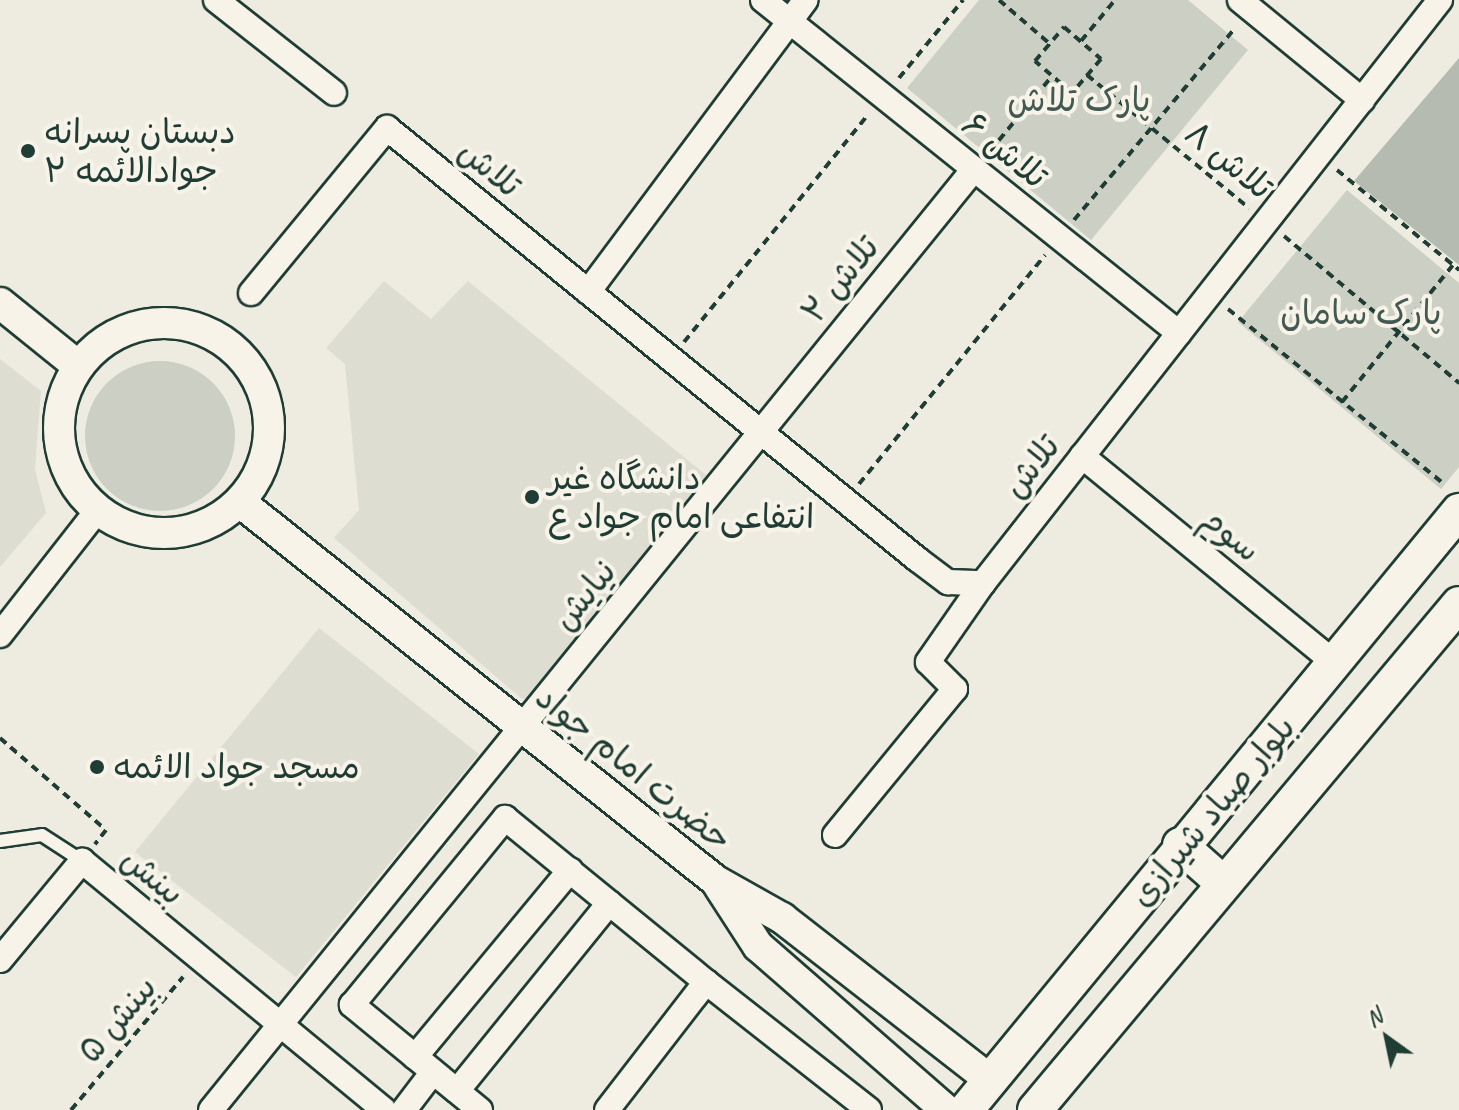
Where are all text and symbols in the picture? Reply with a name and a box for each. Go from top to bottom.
park label: پارک تلاش [1007,80,1151,120]
street label: تلاش ۶ [954,103,1056,197]
place label: دبستان پسرانه جوادالائمه ۲ [44,111,236,190]
street label: تلاش ۸ [1177,112,1281,208]
street label: تلاش [450,130,530,206]
marker: دبستان پسرانه جوادالائمه ۲ [19,142,37,160]
street label: تلاش ۲ [793,227,887,331]
park label: پارک سامان [1280,293,1442,333]
street label: تلاش [994,426,1068,506]
place label: دانشگاه غیر انتفاعی امام جواد ع [548,457,814,536]
marker: دانشگاه غیر انتفاعی امام جواد ع [523,488,541,506]
street label: سوم [1193,498,1269,570]
street label: نیایش [543,552,625,638]
street label: حضرت امام جواد [528,676,740,860]
street label: بلوار صیاد شیرازی [1120,707,1304,915]
place label: مسجد جواد الائمه [113,747,360,787]
marker: مسجد جواد الائمه [88,758,106,776]
street label: بینش [113,838,193,914]
street label: بینش ۵ [69,967,165,1071]
north arrow [1347,998,1427,1078]
text: N [1361,1002,1387,1033]

